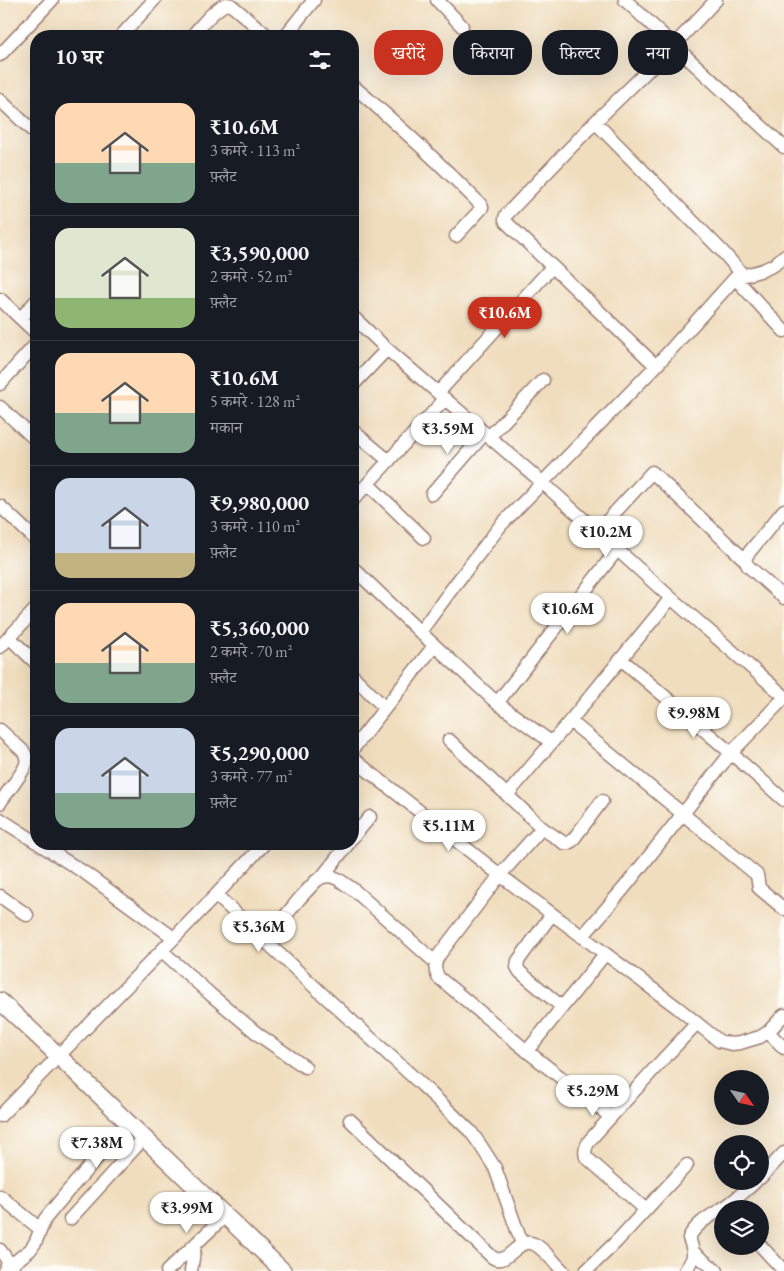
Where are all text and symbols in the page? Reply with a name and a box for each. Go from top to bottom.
chip: खरीदें [374,30,443,75]
chip: किराया [453,30,532,75]
chip: फ़िल्टर [542,30,618,75]
chip: नया [628,30,688,75]
text: 10 घर [55,43,103,70]
icon: filters [306,46,334,74]
text: ₹10.6M [210,113,279,140]
icon: home [95,123,155,183]
text: 3 कमरे · 113 m² [210,140,300,161]
text: फ़्लैट [210,166,237,187]
text: ₹3,590,000 [210,239,309,266]
icon: home [95,248,155,308]
text: 2 कमरे · 52 m² [210,266,293,287]
text: फ़्लैट [210,292,237,313]
pin: ₹10.6M [464,296,546,339]
text: ₹10.6M [479,302,531,323]
text: ₹10.6M [210,364,279,391]
icon: home [95,373,155,433]
text: 5 कमरे · 128 m² [210,391,300,412]
pin: ₹3.59M [407,412,489,455]
text: मकान [210,417,242,438]
text: ₹3.59M [422,418,474,439]
text: ₹9,980,000 [210,489,309,516]
icon: home [95,498,155,558]
text: 3 कमरे · 110 m² [210,516,300,537]
pin: ₹10.2M [565,516,647,558]
text: ₹10.2M [580,521,632,542]
text: फ़्लैट [210,542,237,563]
pin: ₹10.6M [527,592,609,635]
text: ₹10.6M [542,598,594,619]
text: ₹5,360,000 [210,614,309,641]
icon: home [95,623,155,683]
text: 2 कमरे · 70 m² [210,641,293,662]
text: फ़्लैट [210,667,237,688]
pin: ₹9.98M [653,696,735,739]
text: ₹9.98M [668,702,720,723]
text: ₹5,290,000 [210,739,309,766]
icon: home [95,748,155,808]
text: 3 कमरे · 77 m² [210,766,293,787]
text: फ़्लैट [210,792,237,813]
pin: ₹5.11M [408,810,490,852]
text: ₹5.11M [423,815,475,836]
pin: ₹5.36M [218,910,300,953]
text: ₹5.36M [233,916,285,937]
north arrow [714,1070,769,1125]
map controls [714,1070,769,1255]
pin: ₹5.29M [552,1074,634,1117]
text: ₹5.29M [567,1080,619,1101]
pin: ₹7.38M [56,1126,138,1169]
text: ₹7.38M [71,1132,123,1153]
button: locate [714,1135,769,1190]
pin: ₹3.99M [146,1192,228,1234]
text: ₹3.99M [161,1197,213,1218]
button: layers [714,1200,769,1255]

